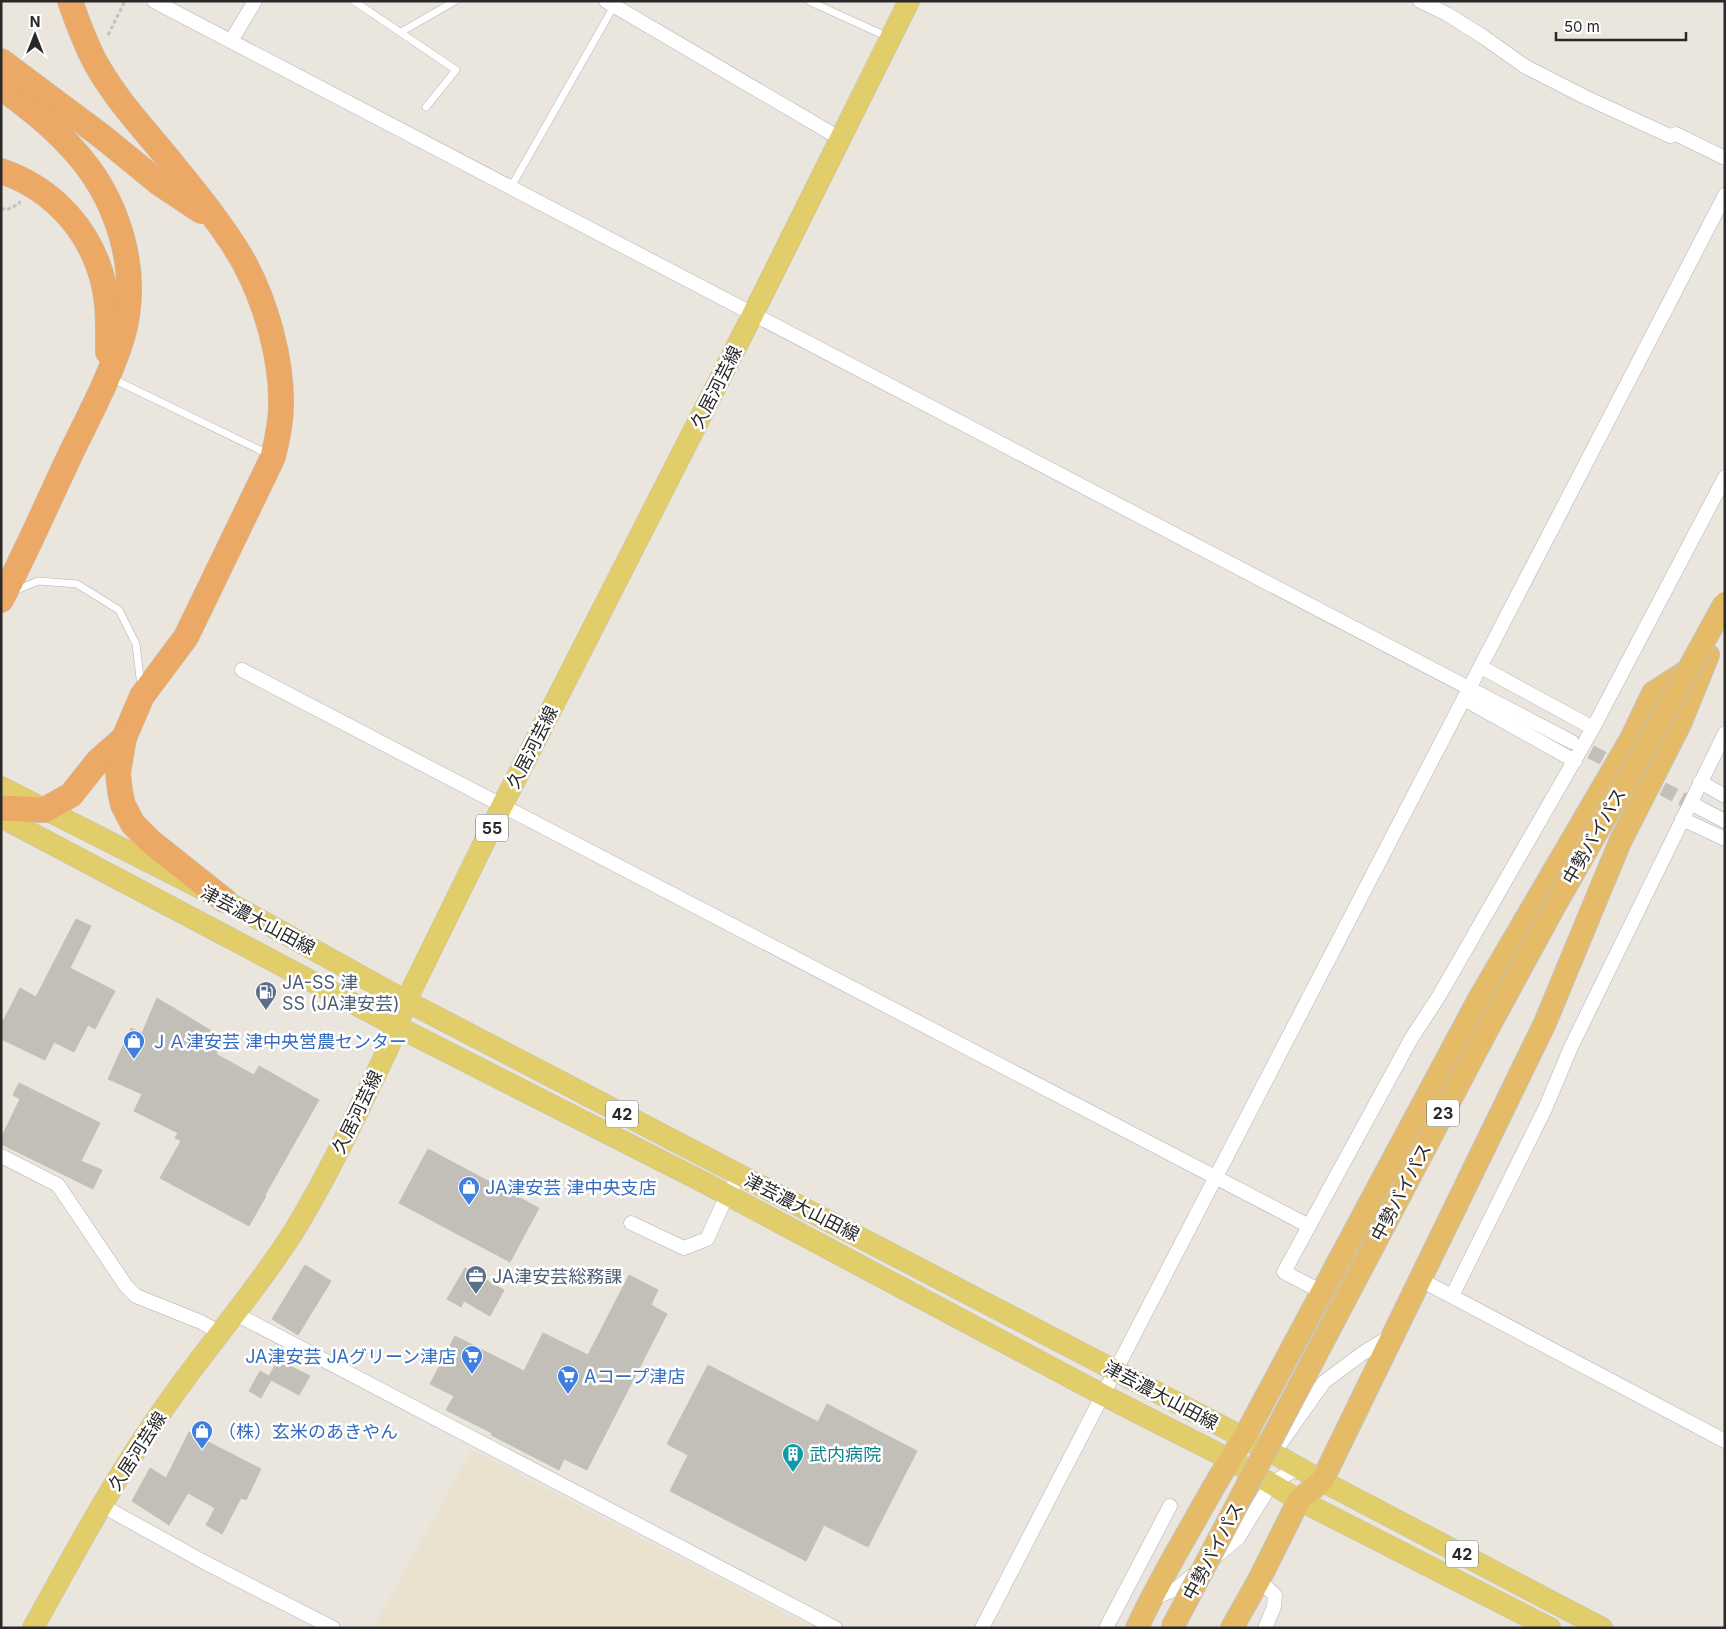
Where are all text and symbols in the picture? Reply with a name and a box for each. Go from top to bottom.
north arrow [10,10,60,60]
scale bar [1556,10,1686,42]
text: N [30,13,40,30]
text: 50 m [1564,17,1600,36]
street label: 久居河芸線 [686,342,746,432]
street label: 久居河芸線 [502,702,562,792]
street label: 中勢バイパス [1558,784,1630,888]
road number: 55 [476,814,508,841]
street label: 津芸濃大山田線 [197,881,319,959]
place label: JA-SS 津 SS (JA津安芸) [282,972,400,1014]
fuel station icon: JA-SS 津 SS (JA津安芸) [254,980,278,1011]
shop icon: ＪＡ津安芸 津中央営農センター [122,1029,146,1060]
place label: ＪＡ津安芸 津中央営農センター [150,1031,407,1052]
street label: 久居河芸線 [328,1067,386,1157]
road number: 42 [606,1100,638,1128]
road number: 23 [1427,1100,1459,1126]
street label: 中勢バイパス [1366,1140,1436,1244]
street label: 津芸濃大山田線 [741,1169,863,1245]
shop icon: JA津安芸 津中央支店 [457,1175,481,1206]
place label: JA津安芸 津中央支店 [485,1177,656,1198]
office icon: JA津安芸総務課 [464,1264,488,1295]
place label: JA津安芸総務課 [492,1266,622,1287]
supermarket icon: JA津安芸 JAグリーン津店 [460,1344,484,1375]
place label: JA津安芸 JAグリーン津店 [245,1346,456,1367]
street label: 津芸濃大山田線 [1100,1356,1222,1434]
supermarket icon: Aコープ津店 [556,1364,580,1395]
place label: Aコープ津店 [584,1366,685,1387]
street label: 久居河芸線 [104,1408,170,1494]
shop icon: （株）玄米のあきやん [190,1419,214,1450]
place label: （株）玄米のあきやん [218,1421,398,1442]
building icon: 武内病院 [781,1442,805,1473]
place label: 武内病院 [809,1444,881,1465]
street label: 中勢バイパス [1178,1499,1248,1603]
road number: 42 [1446,1540,1478,1568]

